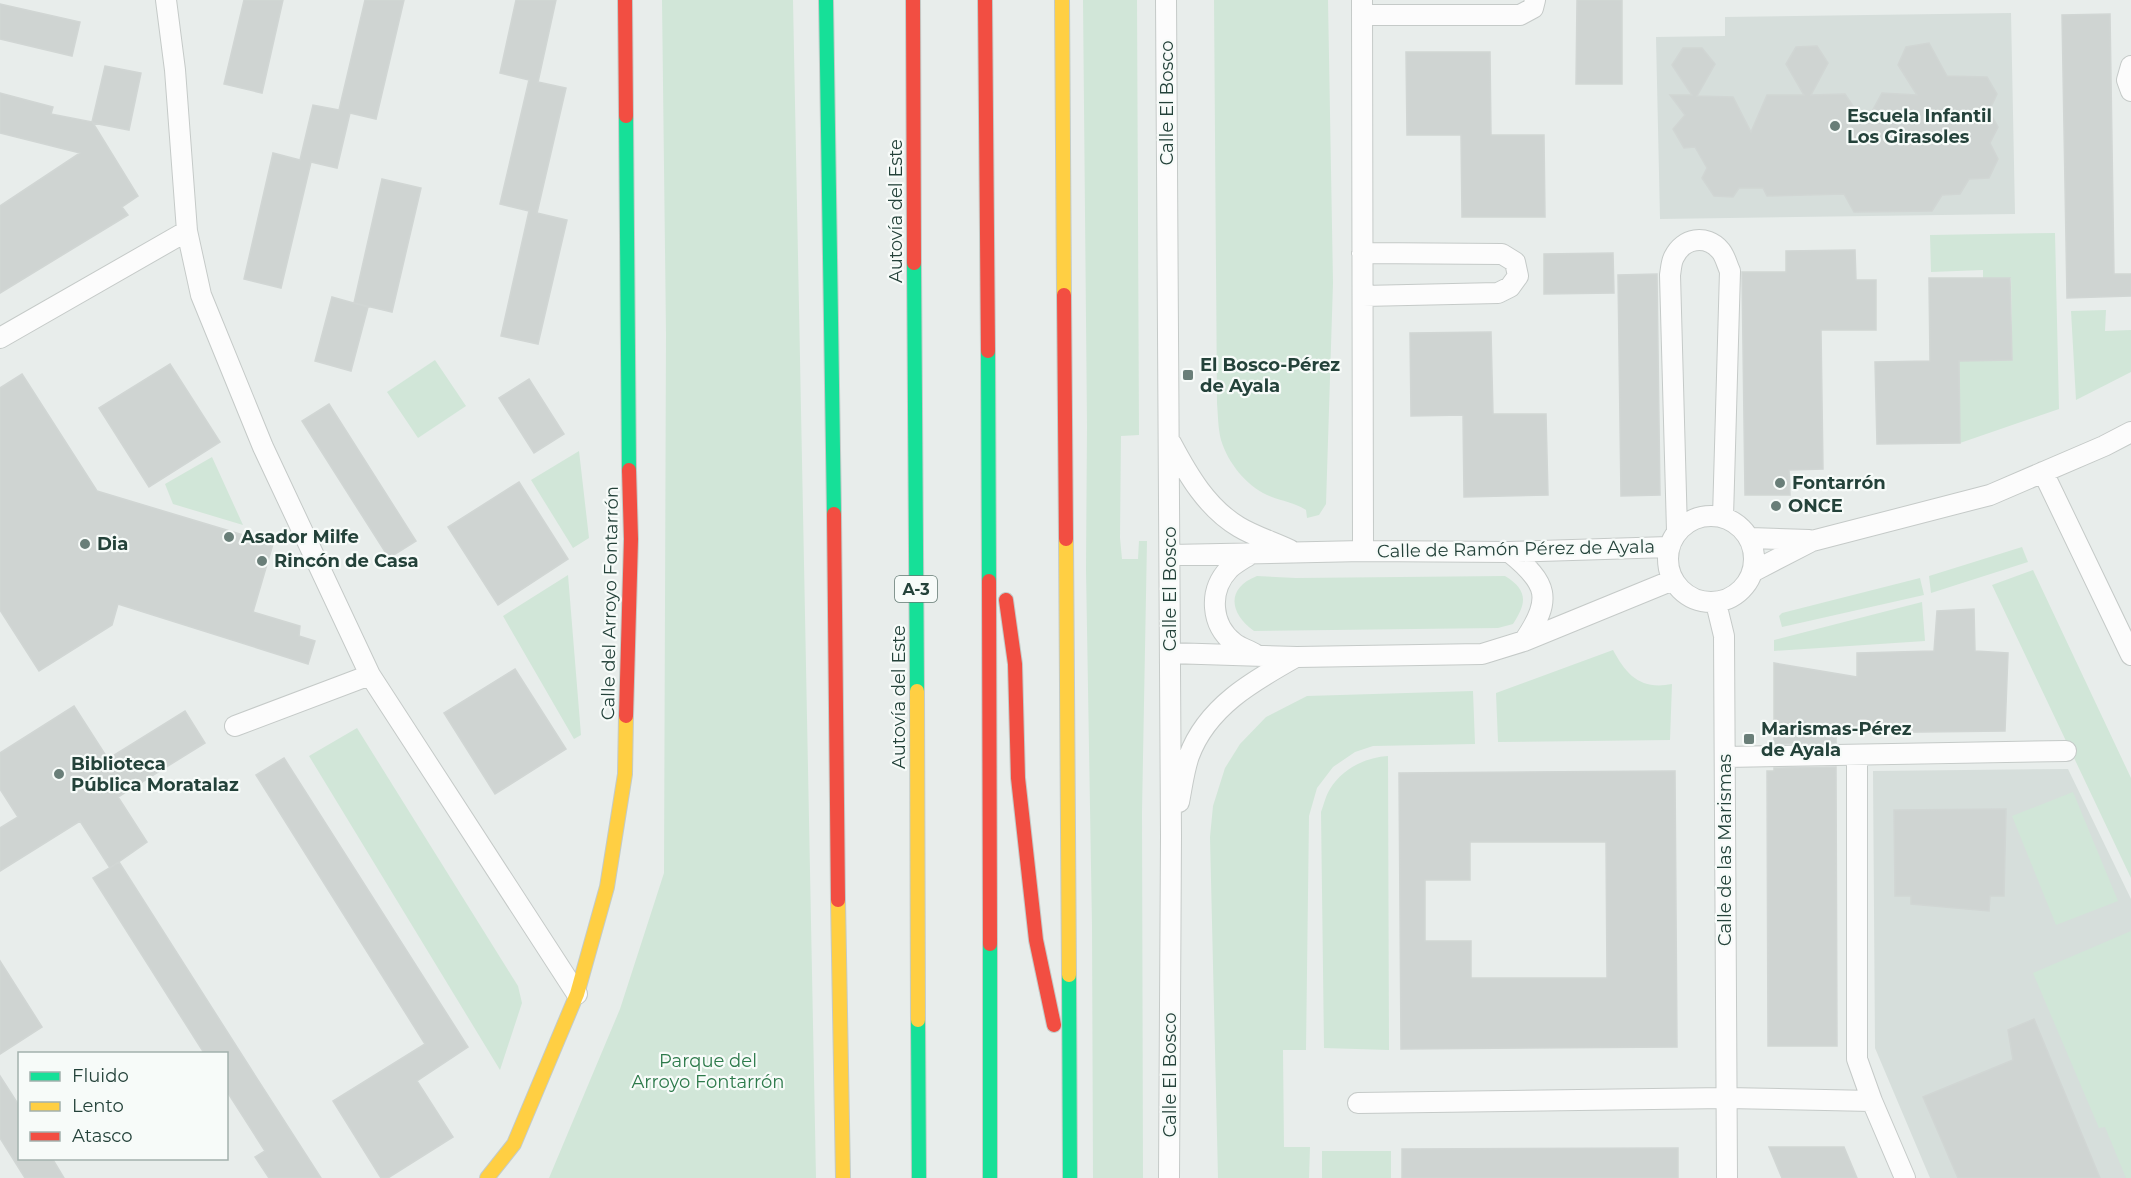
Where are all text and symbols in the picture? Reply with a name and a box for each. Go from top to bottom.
street label: Calle El Bosco [1156,40,1178,166]
place label: Escuela Infantil Los Girasoles [1847,105,1992,148]
marker: Escuela Infantil Los Girasoles [1828,119,1842,133]
street label: Autovía del Este [885,139,907,283]
place label: El Bosco-Pérez de Ayala [1200,354,1340,397]
marker: El Bosco-Pérez de Ayala [1181,368,1195,382]
place label: Fontarrón [1792,472,1886,494]
marker: Fontarrón [1773,476,1787,490]
street label: Calle del Arroyo Fontarrón [597,486,623,720]
place label: ONCE [1788,495,1843,517]
marker: ONCE [1769,499,1783,513]
place label: Asador Milfe [240,526,359,548]
street label: Calle El Bosco [1159,526,1181,652]
marker: Asador Milfe [222,530,236,544]
place label: Dia [97,533,128,555]
street label: Calle de Ramón Pérez de Ayala [1377,536,1655,562]
marker: Dia [78,537,92,551]
place label: Rincón de Casa [274,550,419,572]
marker: Rincón de Casa [255,554,269,568]
road number: A-3 [895,576,937,602]
street label: Autovía del Este [888,625,910,769]
place label: Marismas-Pérez de Ayala [1761,718,1912,761]
marker: Marismas-Pérez de Ayala [1742,732,1756,746]
place label: Biblioteca Pública Moratalaz [71,753,239,796]
street label: Calle de las Marismas [1714,754,1736,946]
marker: Biblioteca Pública Moratalaz [52,767,66,781]
street label: Calle El Bosco [1159,1012,1181,1138]
park label: Parque del Arroyo Fontarrón [631,1050,785,1093]
legend [18,1052,228,1160]
text: Fluido [72,1065,129,1087]
text: Lento [72,1095,124,1117]
text: Atasco [72,1125,132,1147]

